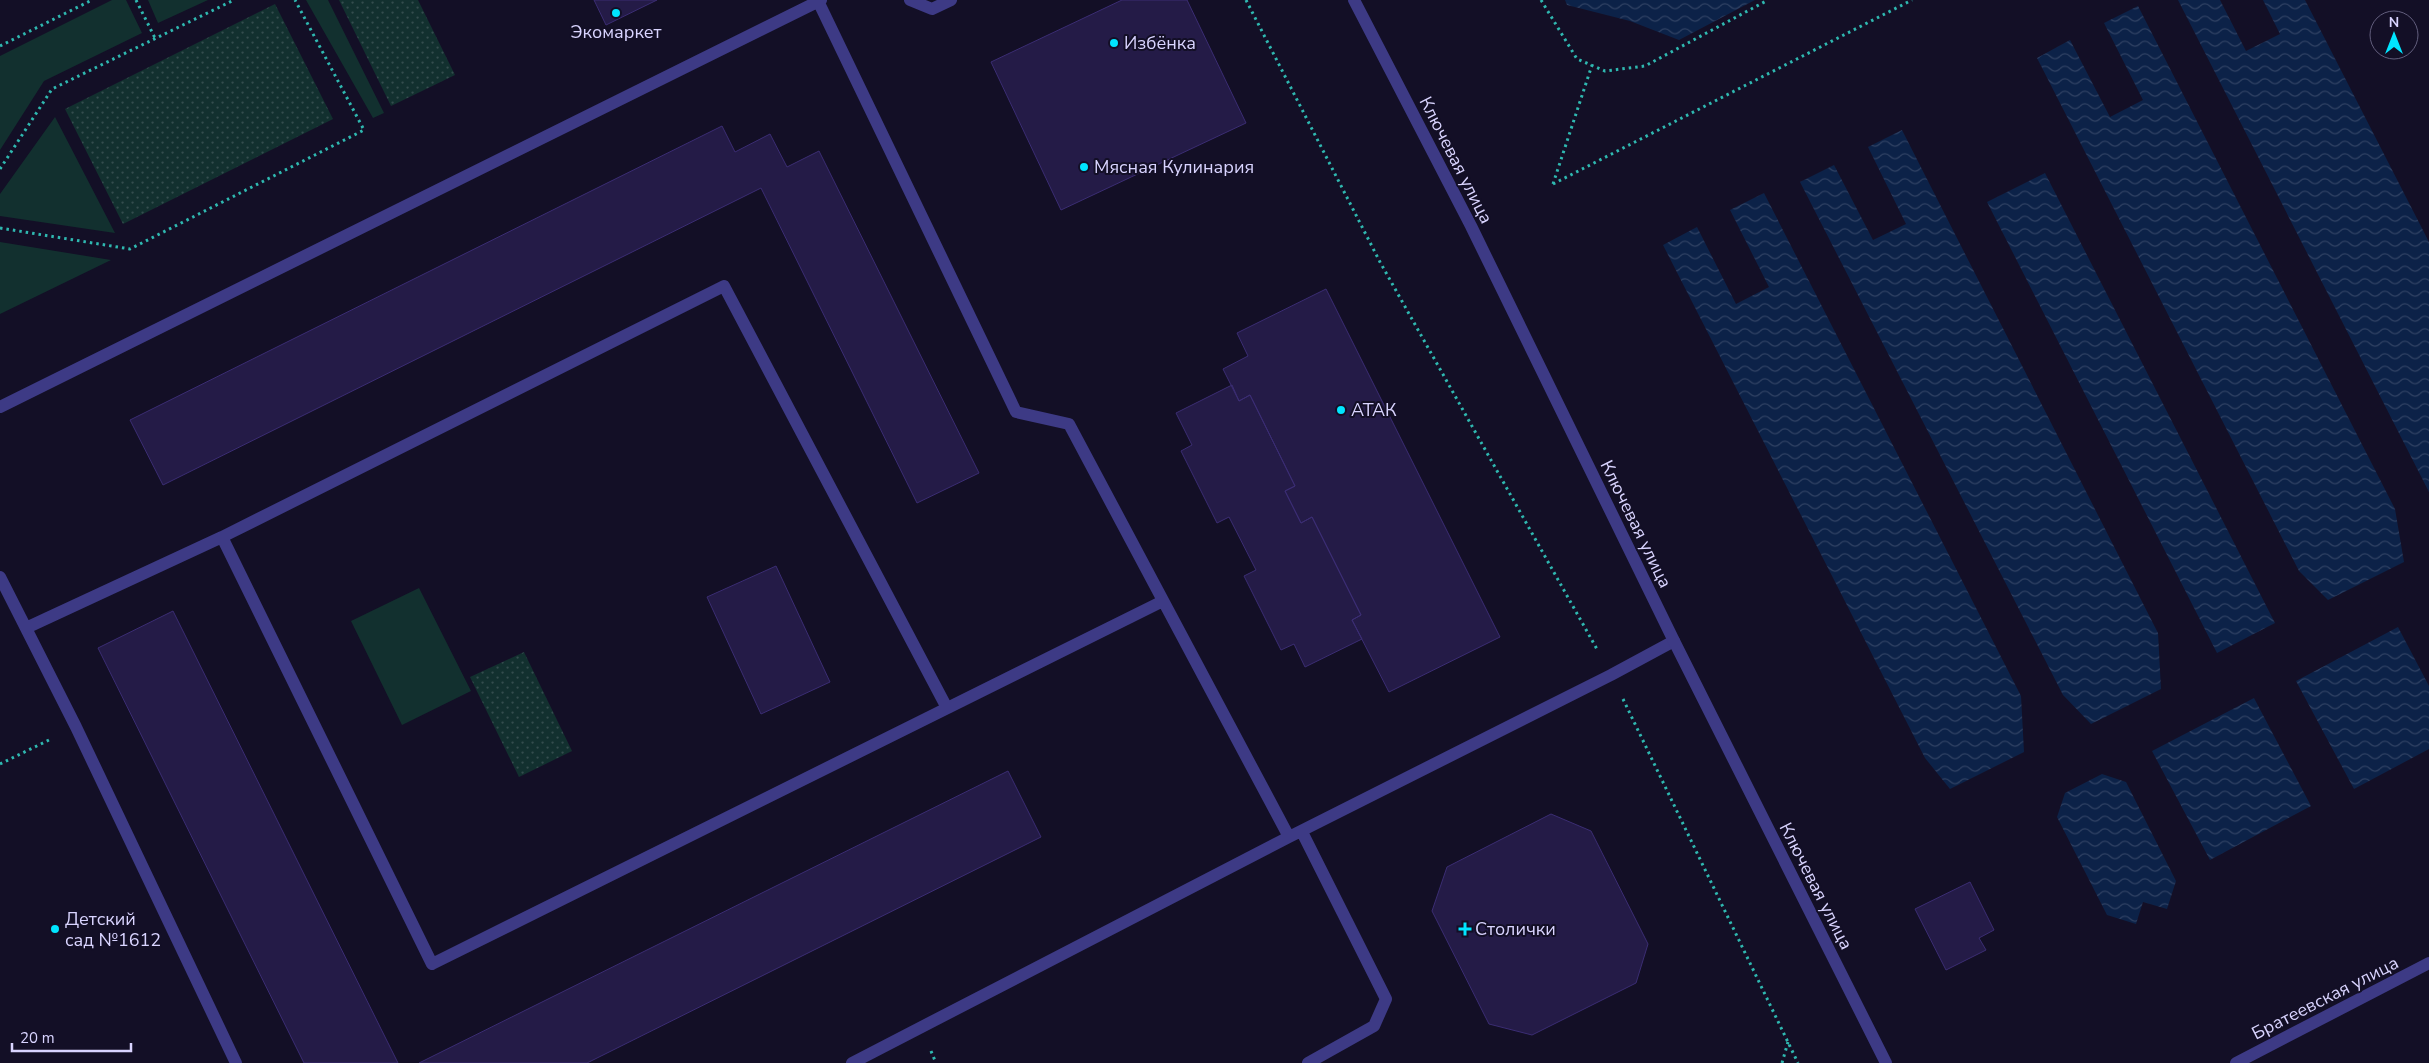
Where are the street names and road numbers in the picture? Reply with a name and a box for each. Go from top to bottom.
street label: Ключевая улица [1414,92,1498,228]
street label: Ключевая улица [1595,456,1677,592]
street label: Ключевая улица [1774,818,1858,954]
street label: Братеевская улица [2247,951,2403,1045]

